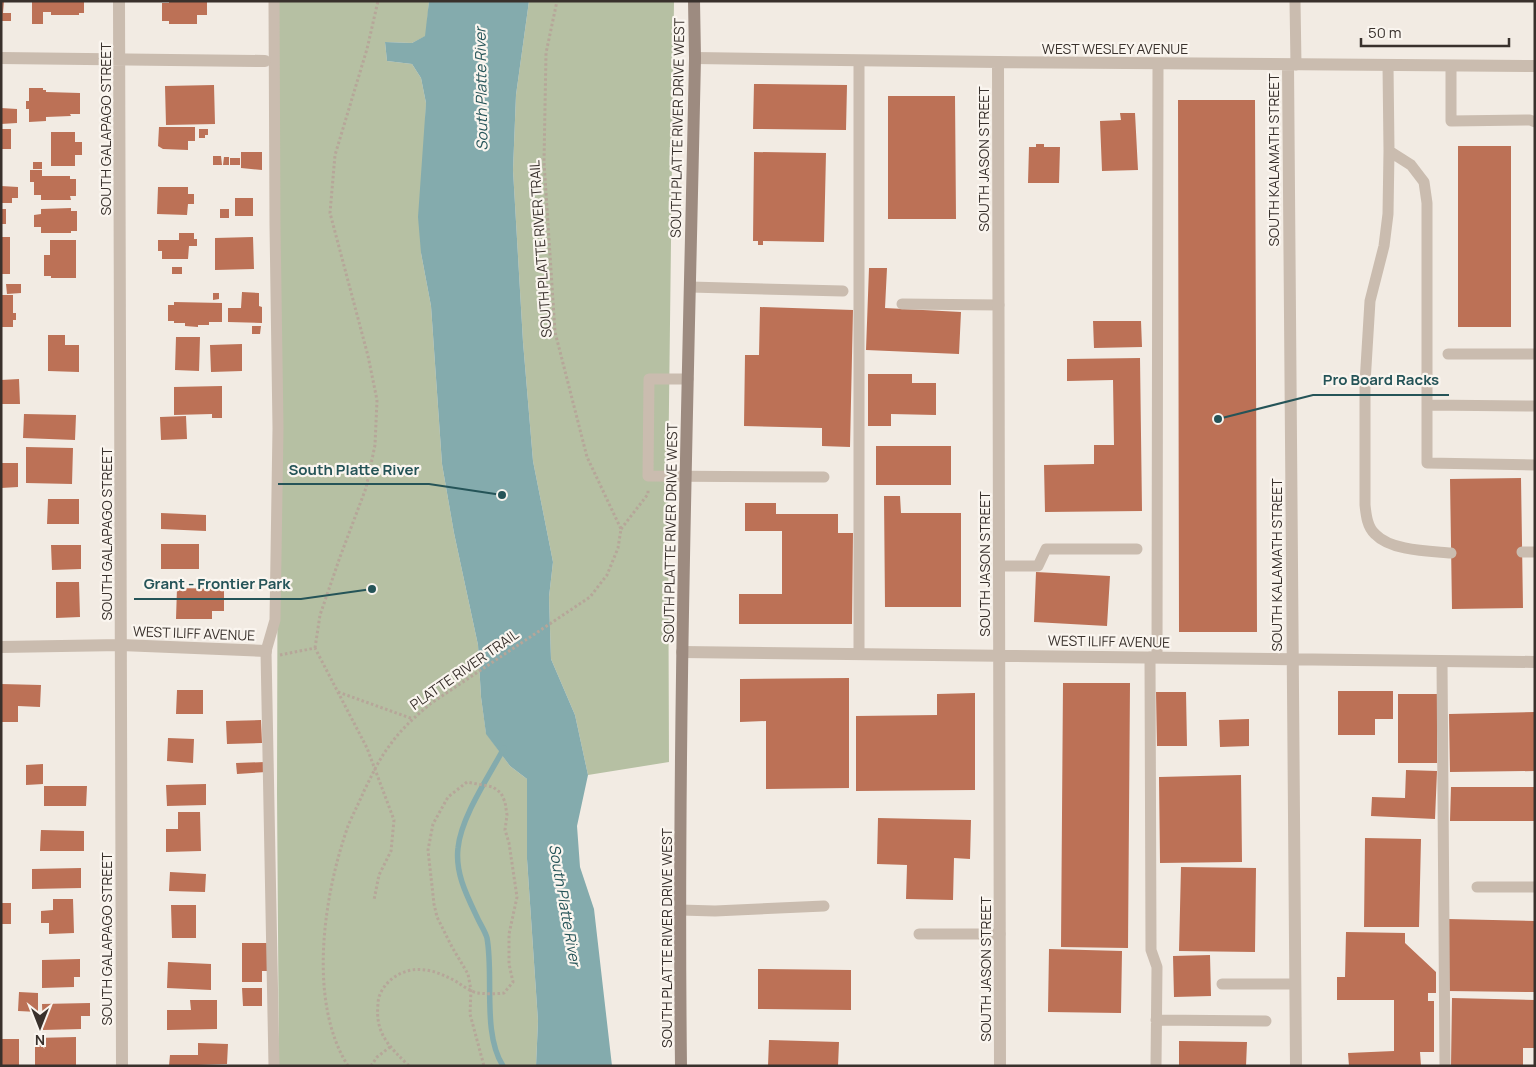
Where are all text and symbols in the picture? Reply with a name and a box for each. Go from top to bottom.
scale bar [1361,15,1508,47]
street label: SOUTH PLATTE RIVER DRIVE WEST [666,17,688,238]
text: 50 m [1368,22,1402,43]
water label: South Platte River [469,25,493,151]
street label: WEST WESLEY AVENUE [1042,39,1188,58]
street label: SOUTH GALAPAGO STREET [96,42,115,216]
street label: SOUTH KALAMATH STREET [1264,73,1283,247]
street label: SOUTH JASON STREET [974,86,993,232]
street label: SOUTH PLATTE RIVER TRAIL [524,160,556,338]
callout: Pro Board Racks [1313,365,1449,395]
text: Pro Board Racks [1323,369,1439,390]
street label: SOUTH PLATTE RIVER DRIVE WEST [659,422,681,643]
street label: SOUTH GALAPAGO STREET [97,447,116,621]
callout: South Platte River [278,454,429,484]
text: South Platte River [288,459,420,480]
street label: SOUTH KALAMATH STREET [1267,478,1286,652]
street label: SOUTH JASON STREET [975,491,994,637]
callout: Grant - Frontier Park [134,569,301,599]
text: Grant - Frontier Park [144,573,291,594]
street label: WEST ILIFF AVENUE [133,621,255,645]
street label: PLATTE RIVER TRAIL [406,624,522,714]
street label: WEST ILIFF AVENUE [1048,630,1170,652]
street label: SOUTH PLATTE RIVER DRIVE WEST [657,827,676,1048]
water label: South Platte River [544,843,586,970]
street label: SOUTH GALAPAGO STREET [97,852,116,1026]
street label: SOUTH JASON STREET [976,896,995,1042]
north arrow [15,1002,65,1052]
text: N [35,1031,45,1050]

